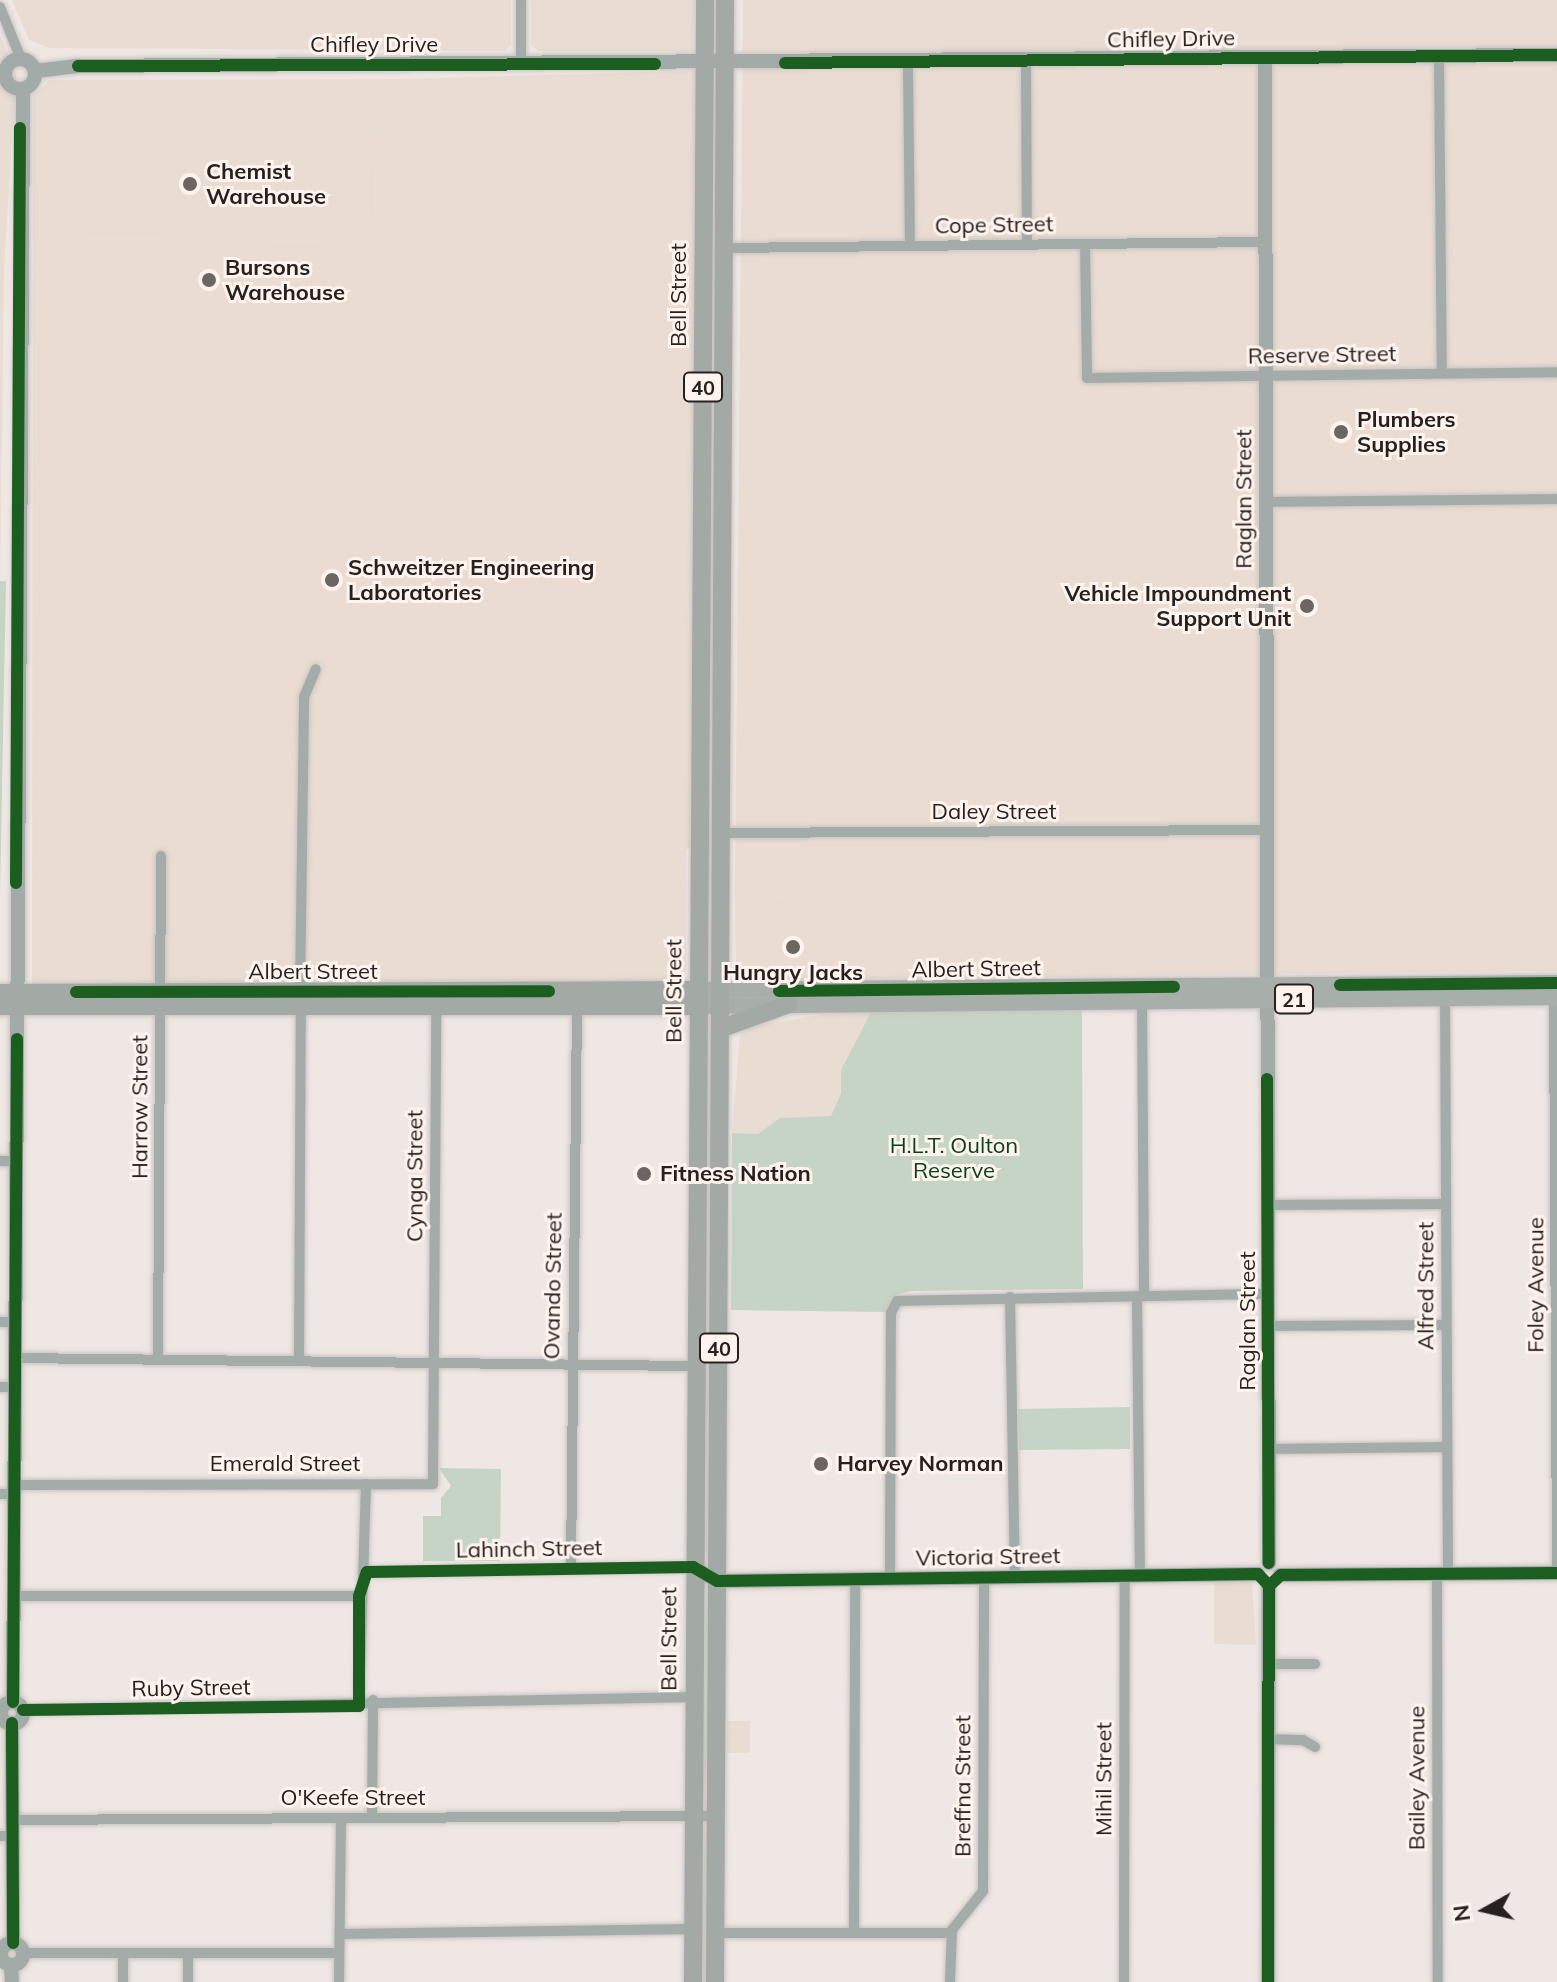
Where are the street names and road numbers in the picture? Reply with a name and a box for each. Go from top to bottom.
street label: Chifley Drive [1107,25,1235,53]
street label: Chifley Drive [310,32,438,58]
street label: Cope Street [934,211,1054,239]
street label: Bell Street [666,243,692,347]
street label: Reserve Street [1248,341,1396,369]
road number: 40 [683,371,723,403]
street label: Raglan Street [1231,429,1257,569]
street label: Daley Street [932,799,1056,825]
street label: Bell Street [661,939,687,1043]
street label: Albert Street [911,955,1041,983]
street label: Albert Street [248,959,378,985]
road number: 21 [1274,983,1314,1015]
street label: Harrow Street [127,1035,153,1179]
street label: Cynga Street [402,1110,428,1242]
street label: Ovando Street [539,1212,567,1360]
street label: Foley Avenue [1523,1217,1549,1353]
street label: Alfred Street [1413,1222,1439,1350]
street label: Raglan Street [1235,1251,1261,1391]
road number: 40 [699,1332,739,1364]
street label: Emerald Street [210,1451,360,1477]
street label: Lahinch Street [455,1535,603,1563]
street label: Victoria Street [915,1543,1061,1571]
street label: Bell Street [656,1587,682,1691]
street label: Ruby Street [131,1674,251,1702]
street label: Bailey Avenue [1404,1706,1430,1850]
street label: Breffna Street [950,1715,976,1857]
street label: Mihil Street [1091,1722,1117,1836]
street label: O'Keefe Street [280,1785,426,1811]

